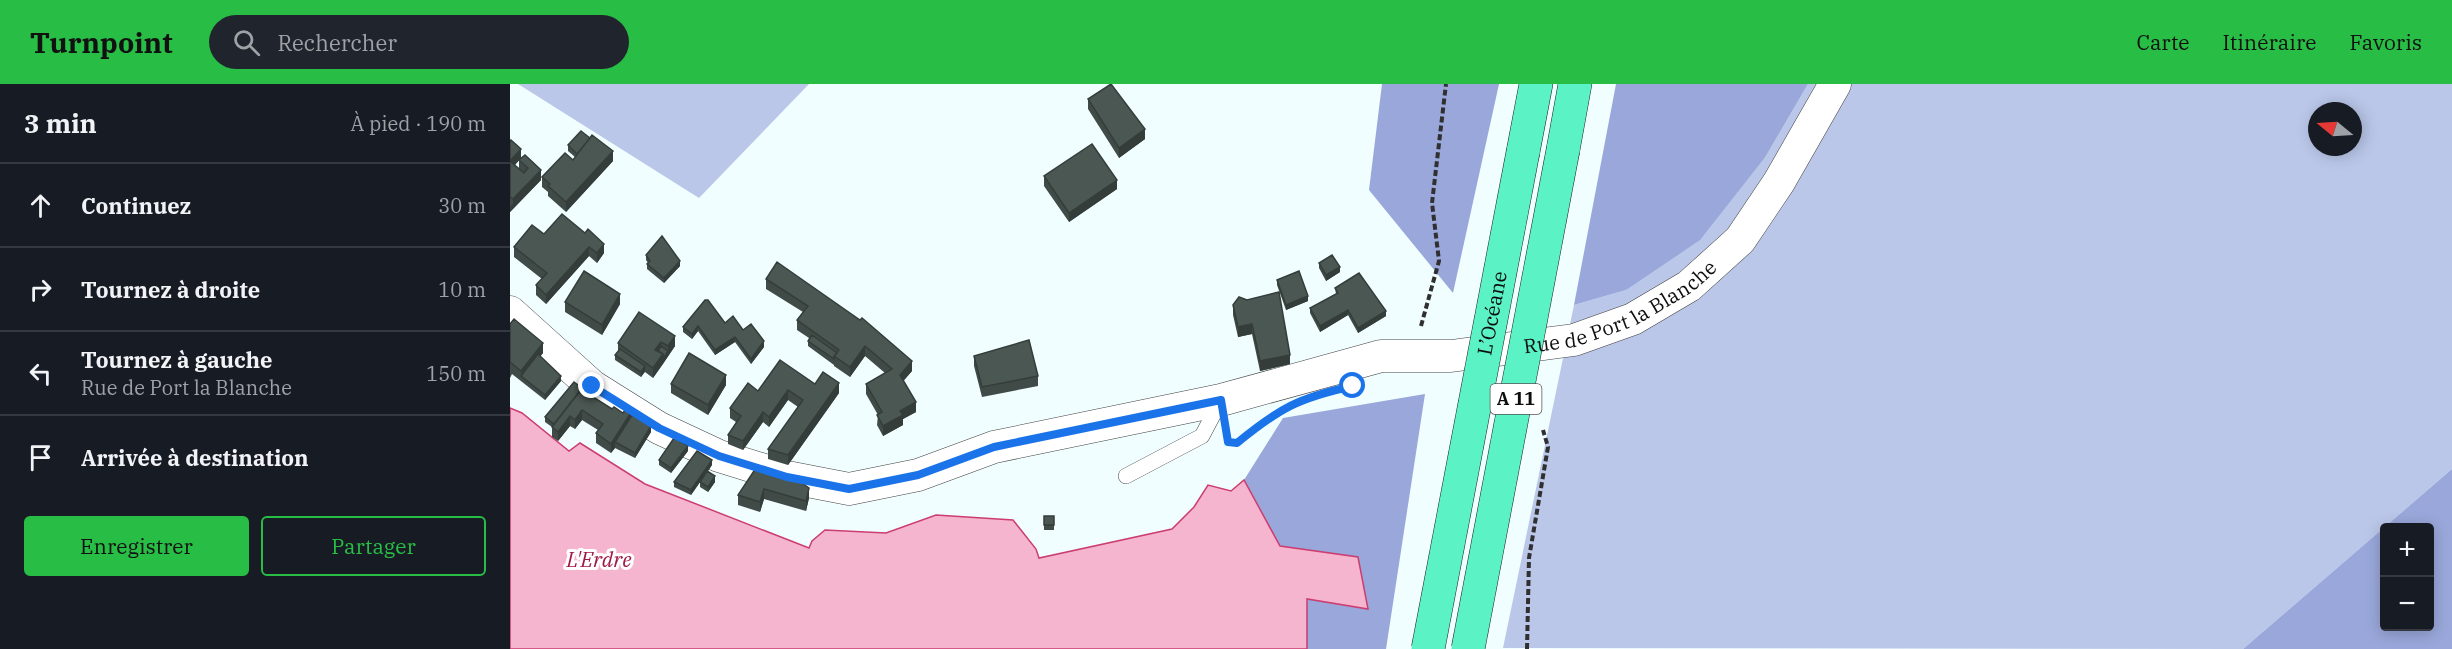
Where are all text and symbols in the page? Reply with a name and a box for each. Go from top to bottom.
search box [209,15,629,69]
text: Turnpoint [30,24,173,61]
icon: search [230,26,263,59]
text: Rechercher [278,28,397,57]
text: Carte [2136,28,2190,56]
text: Itinéraire [2223,28,2316,56]
text: Favoris [2349,28,2422,56]
north arrow [2308,102,2362,156]
text: 3 min [24,106,97,140]
text: À pied · 190 m [351,110,486,137]
icon: ahead [24,189,57,222]
text: Continuez [81,191,191,220]
text: 30 m [438,192,486,219]
street label: Rue de Port la Blanche [1522,254,1722,359]
street label: L’Océane [1470,269,1513,357]
icon: right [24,273,57,306]
text: Tournez à droite [81,275,260,304]
text: 10 m [438,276,486,303]
text: Tournez à gauche [81,345,272,374]
icon: left [24,357,57,390]
text: 150 m [426,360,486,387]
route end [578,372,604,398]
route start [1339,372,1365,398]
text: Rue de Port la Blanche [81,374,292,401]
road number: A 11 [1490,384,1542,414]
icon: arrive [24,441,57,474]
text: Arrivée à destination [81,443,309,472]
button: Enregistrer [24,516,249,576]
button: Partager [261,516,486,576]
map controls [2380,523,2434,631]
button: + [2380,523,2434,577]
water label: L'Erdre [565,545,632,573]
button: − [2380,577,2434,631]

